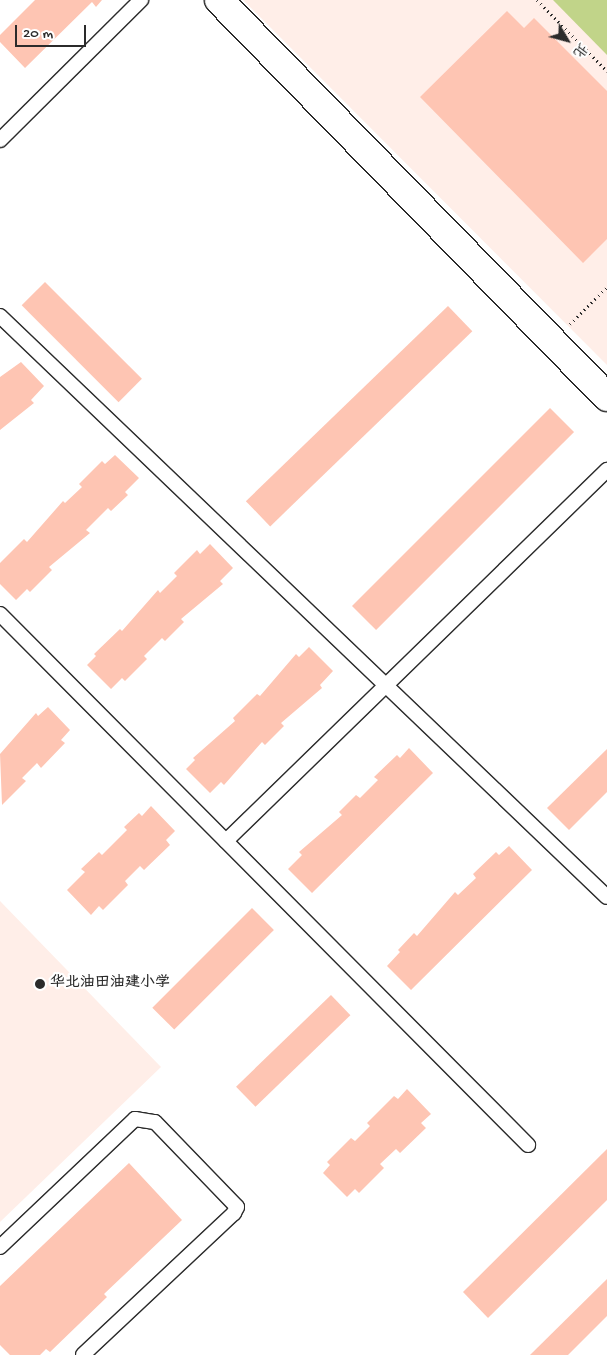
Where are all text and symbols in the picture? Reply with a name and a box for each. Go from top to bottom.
scale bar [18,15,89,47]
north arrow [542,15,592,65]
text: 20 m [23,25,53,43]
text: 北 [568,39,590,60]
place label: 华北油田油建小学 [50,975,170,993]
marker: 华北油田油建小学 [34,978,46,990]

